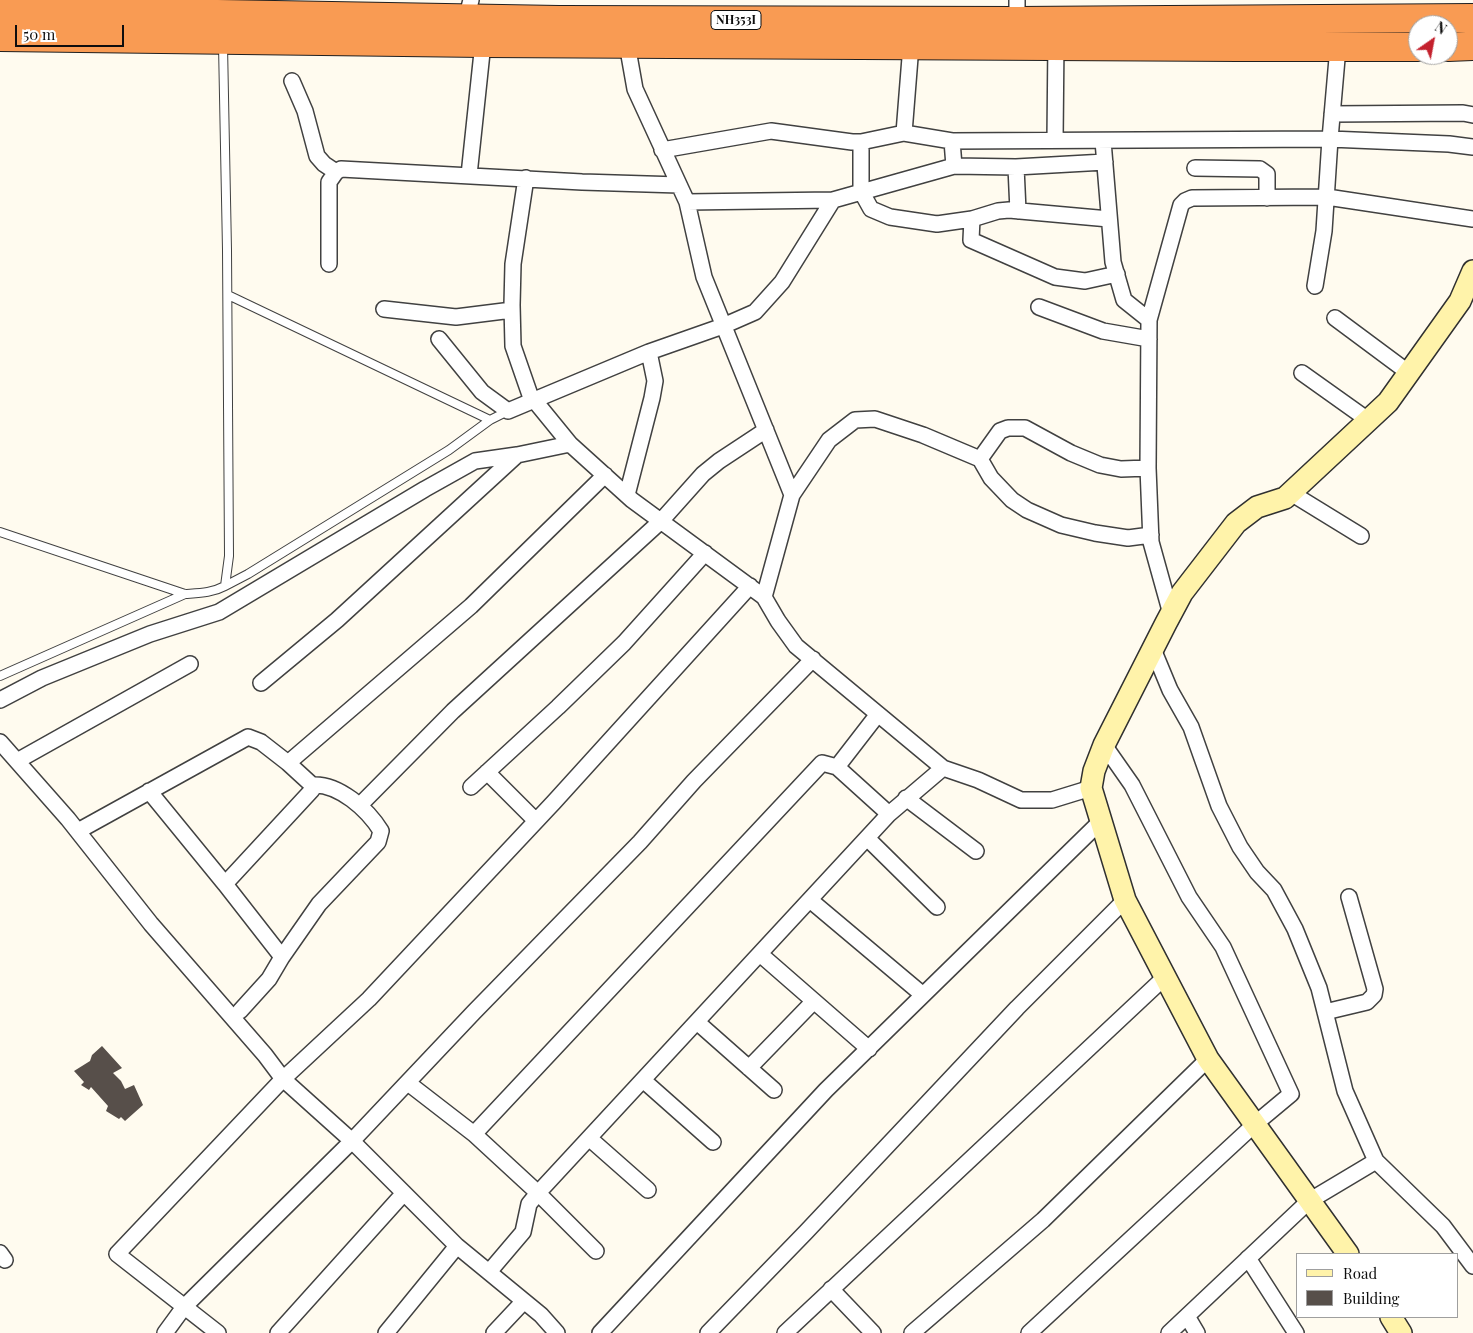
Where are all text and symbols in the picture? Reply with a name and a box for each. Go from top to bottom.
road number: NH353I [711,10,761,30]
scale bar [18,15,126,47]
north arrow [1408,15,1458,65]
text: N [1431,17,1450,39]
text: 50 m [23,24,55,44]
legend [1296,1253,1458,1318]
text: Road [1343,1263,1377,1283]
text: Building [1343,1288,1399,1308]

